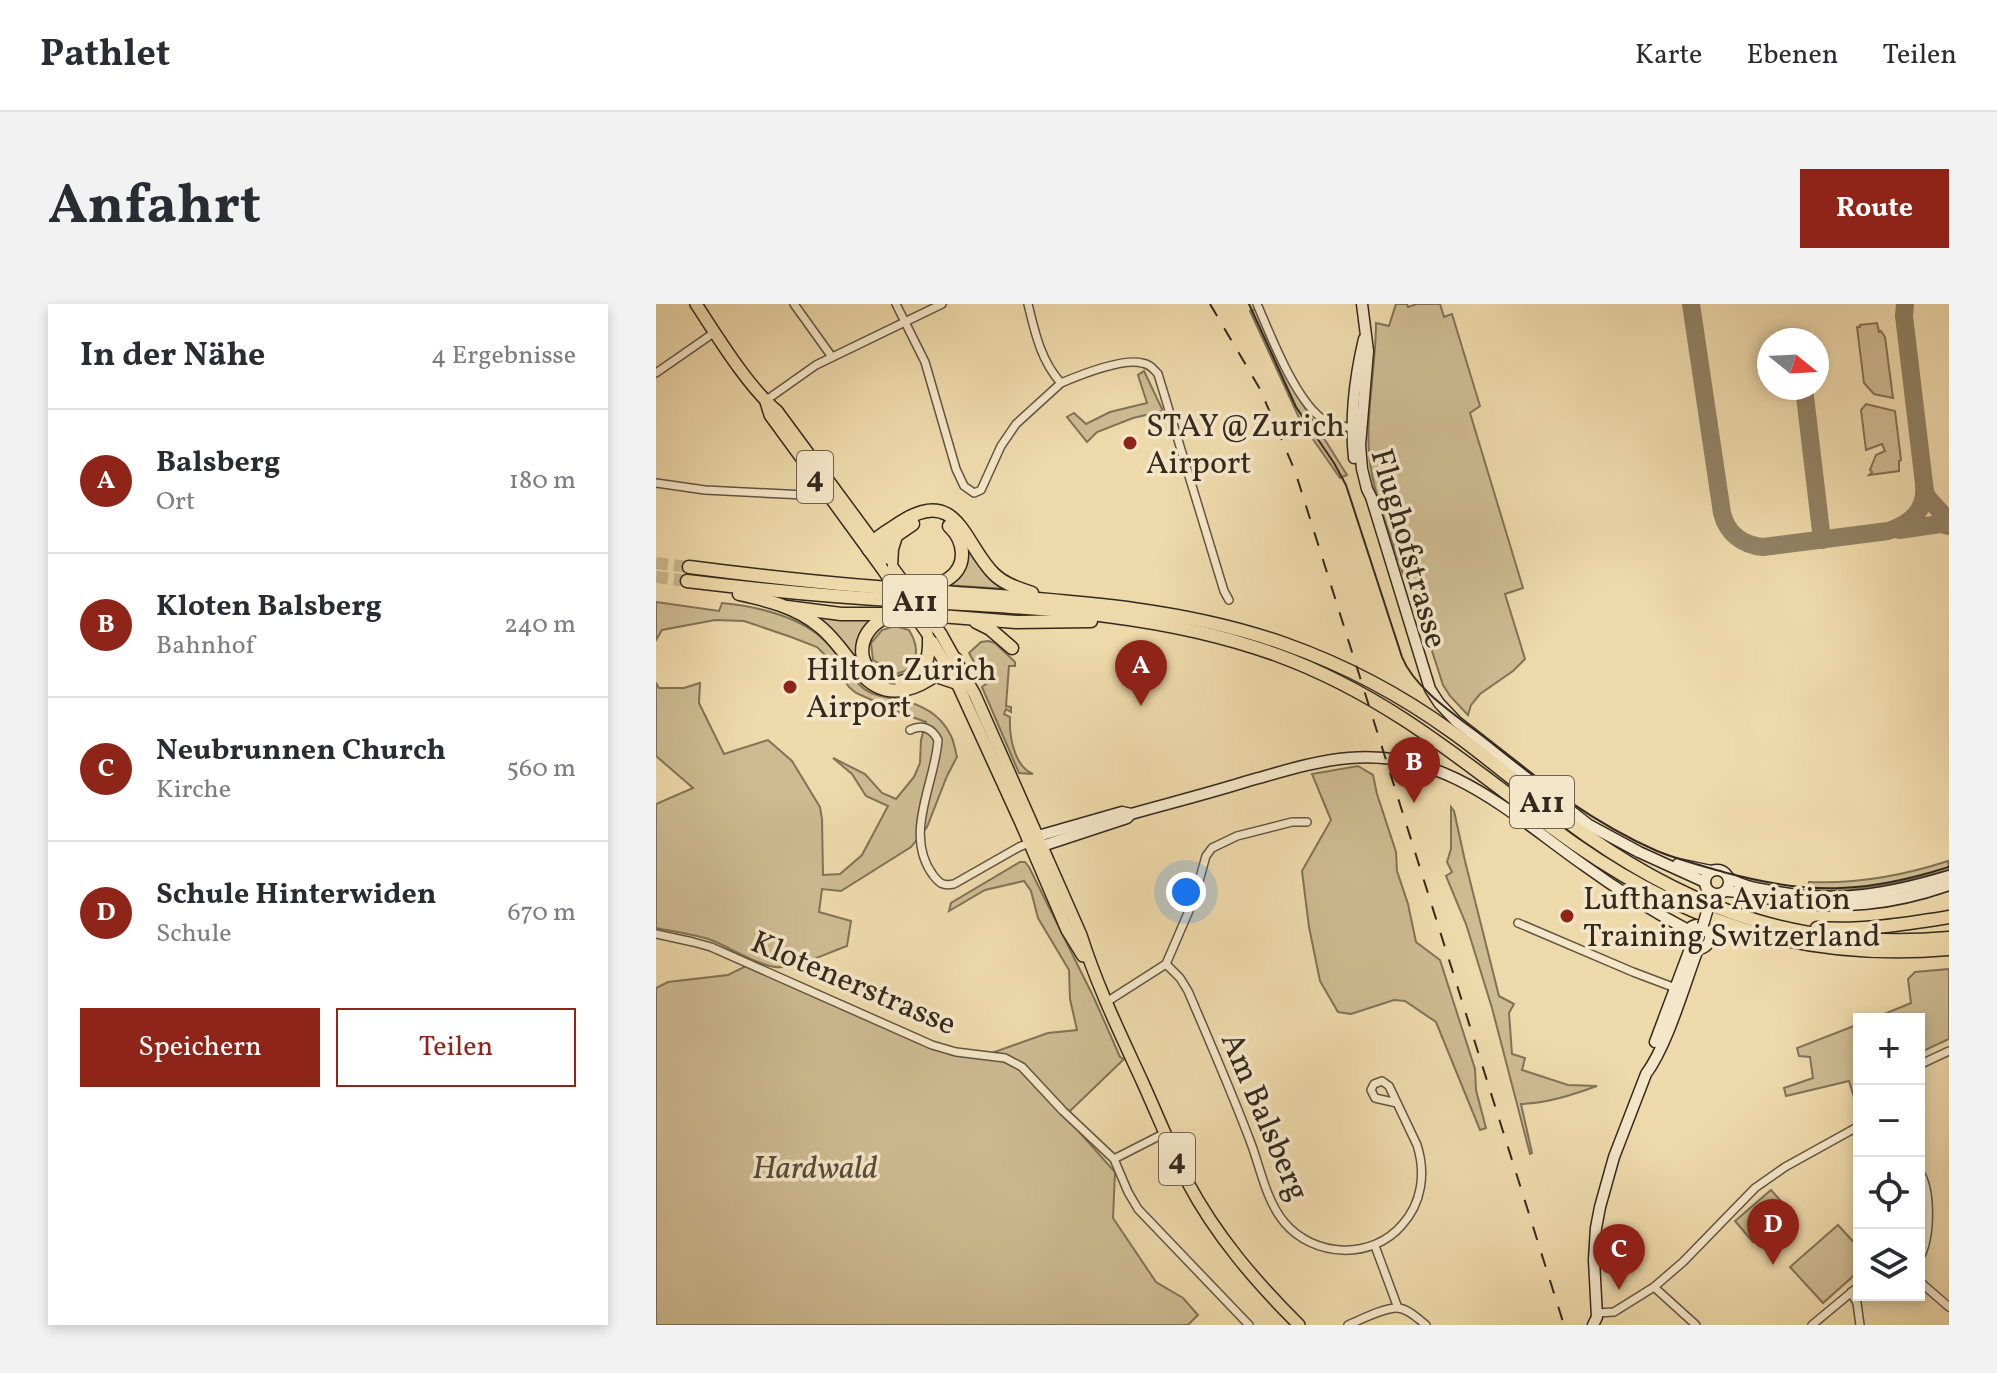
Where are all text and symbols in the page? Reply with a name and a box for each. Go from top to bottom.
text: Pathlet [40,29,170,82]
text: Karte [1635,36,1702,75]
text: Ebenen [1746,36,1839,75]
text: Teilen [1883,36,1957,75]
text: Anfahrt [48,169,261,247]
button: Route [1800,169,1949,248]
north arrow [1757,328,1829,400]
text: In der Nähe [80,333,265,380]
text: 4 Ergebnisse [431,338,576,374]
place label: STAY@Zurich Airport [1146,406,1345,487]
marker: STAY@Zurich Airport [1121,434,1139,452]
text: Balsberg [156,442,281,484]
street label: Flughofstrasse [1358,444,1457,654]
road number: 4 [797,451,833,503]
text: A [97,463,115,499]
text: 180 m [509,463,576,499]
text: Ort [156,484,195,520]
road number: A11 [883,575,947,627]
text: Kloten Balsberg [156,586,382,628]
text: B [97,607,115,643]
text: 240 m [504,607,576,643]
text: Bahnhof [156,628,254,664]
pin: A [1115,640,1167,706]
place label: Hilton Zurich Airport [806,650,997,731]
marker: Hilton Zurich Airport [781,678,799,696]
text: Neubrunnen Church [156,730,446,772]
pin: B [1388,737,1440,803]
text: C [98,751,114,787]
text: 560 m [507,751,576,787]
text: Kirche [156,772,231,808]
road number: A11 [1510,776,1574,828]
your location [1166,872,1206,912]
text: Schule Hinterwiden [156,874,437,916]
place label: Lufthansa Aviation Training Switzerland [1583,879,1881,960]
text: D [96,895,116,931]
text: 670 m [507,895,576,931]
marker: Lufthansa Aviation Training Switzerland [1558,907,1576,925]
text: Schule [156,916,232,952]
street label: Klotenerstrasse [743,922,962,1048]
button: Speichern [80,1008,320,1087]
button: Teilen [336,1008,576,1087]
map controls [1853,1013,1925,1301]
button: + [1853,1013,1925,1085]
street label: Am Balsberg [1208,1026,1318,1208]
button: − [1853,1085,1925,1157]
road number: 4 [1159,1133,1195,1185]
park label: Hardwald [752,1148,878,1192]
button: locate [1853,1157,1925,1229]
pin: D [1747,1199,1799,1265]
pin: C [1593,1224,1645,1290]
button: layers [1853,1229,1925,1301]

